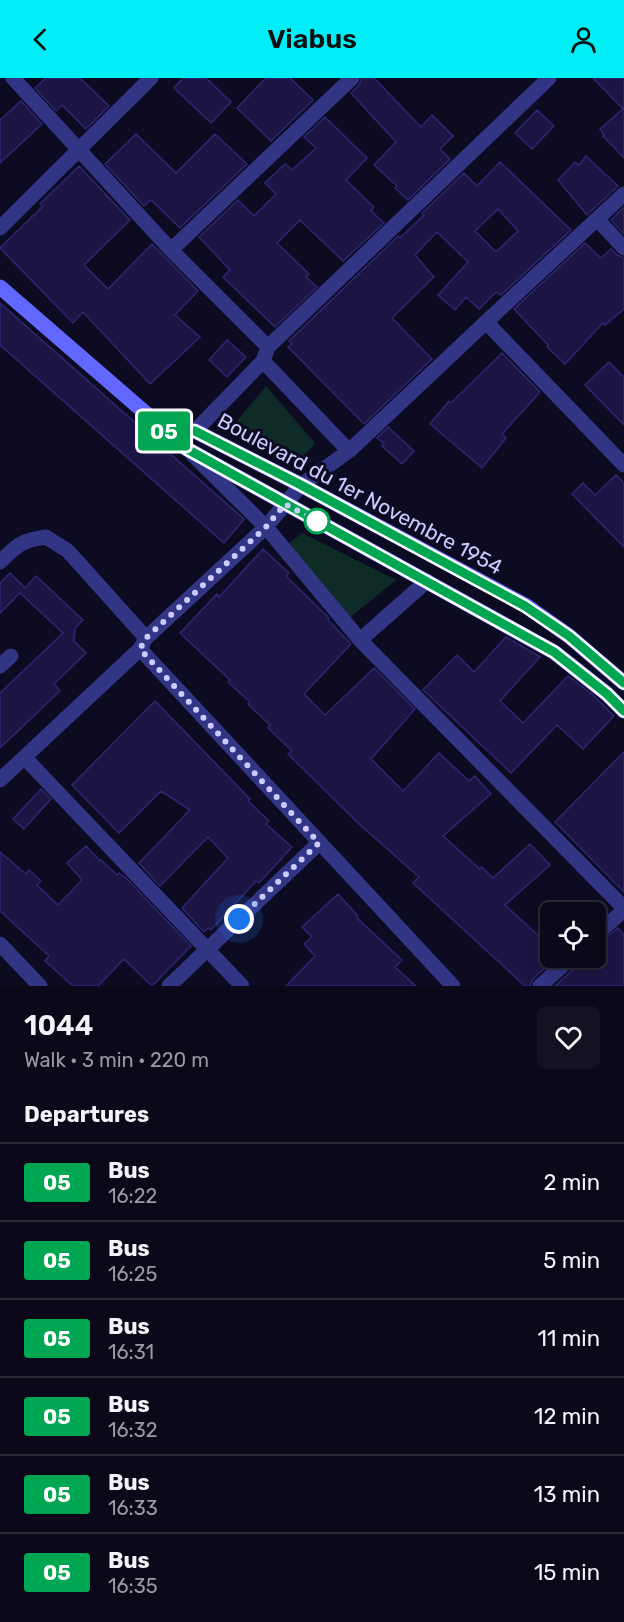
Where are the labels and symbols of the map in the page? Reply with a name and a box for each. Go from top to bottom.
street label: Boulevard du 1er Novembre 1954 [213,408,507,580]
line badge: 05 [137,412,191,450]
unlabelled marker [304,508,330,534]
your location [224,904,254,934]

